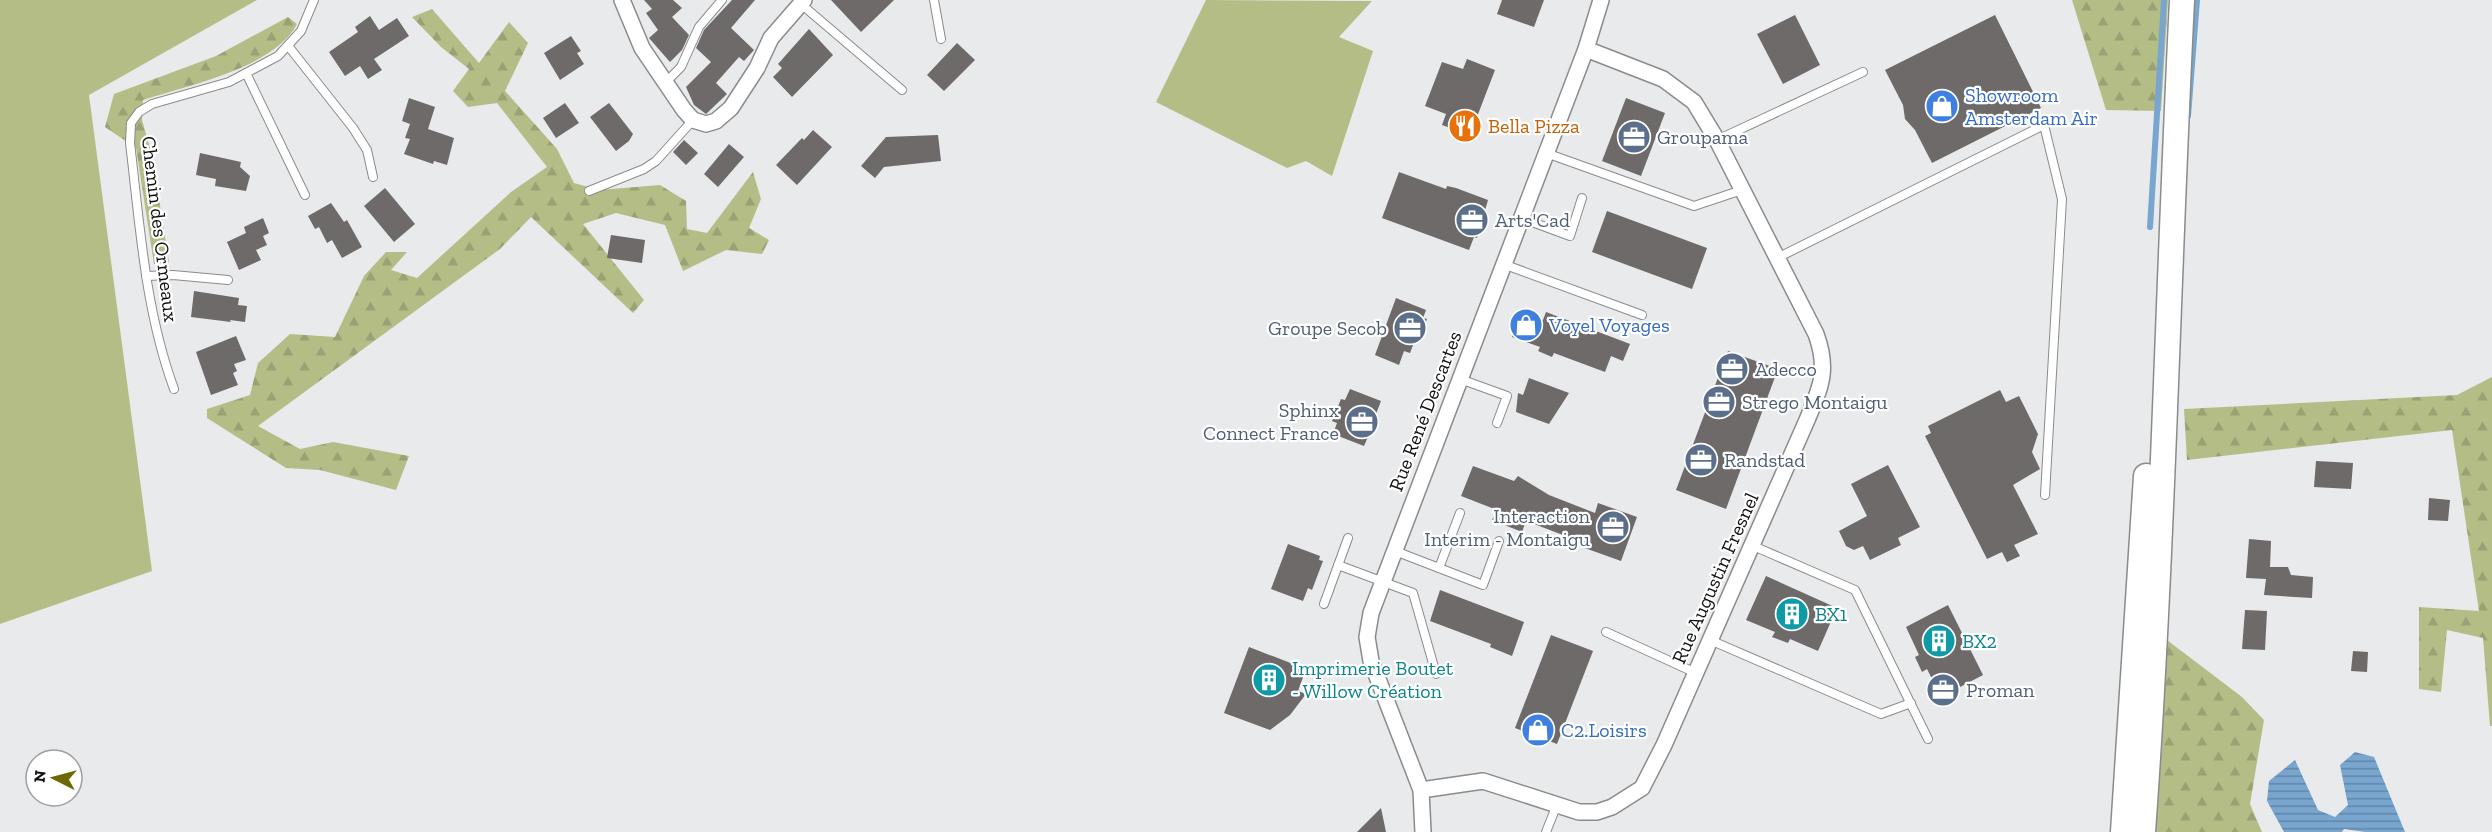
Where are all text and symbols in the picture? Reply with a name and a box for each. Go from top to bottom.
place label: Showroom Amsterdam Air [1965,83,2098,130]
shop icon: Showroom Amsterdam Air [1924,88,1960,124]
restaurant icon: Bella Pizza [1447,108,1483,144]
place label: Bella Pizza [1488,114,1580,138]
office icon: Groupama [1616,119,1652,155]
place label: Groupama [1657,125,1749,149]
street label: Chemin des Ormeaux [137,135,183,323]
office icon: Arts'Cad [1454,202,1490,238]
place label: Arts'Cad [1495,208,1570,232]
shop icon: Voyel Voyages [1508,307,1544,343]
office icon: Groupe Secob [1392,310,1428,346]
place label: Voyel Voyages [1548,313,1670,337]
place label: Groupe Secob [1268,316,1387,340]
street label: Rue René Descartes [1383,328,1467,494]
office icon: Adecco [1714,351,1750,387]
place label: Adecco [1755,357,1817,381]
office icon: Strego Montaigu [1701,384,1737,420]
place label: Strego Montaigu [1742,390,1887,414]
place label: Sphinx Connect France [1203,398,1339,445]
office icon: Sphinx Connect France [1344,404,1380,440]
office icon: Randstad [1683,442,1719,478]
place label: Randstad [1724,448,1805,472]
street label: Rue Augustin Fresnel [1666,489,1764,667]
place label: Interaction Interim - Montaigu [1424,504,1591,551]
office icon: Interaction Interim - Montaigu [1595,509,1631,545]
building icon: BX1 [1774,596,1810,632]
place label: BX1 [1815,602,1848,626]
building icon: BX2 [1921,623,1957,659]
place label: BX2 [1962,629,1997,653]
place label: Imprimerie Boutet - Willow Création [1292,656,1454,703]
building icon: Imprimerie Boutet - Willow Création [1251,662,1287,698]
office icon: Proman [1925,672,1961,708]
place label: Proman [1966,678,2035,702]
shop icon: C2.Loisirs [1520,712,1556,748]
place label: C2.Loisirs [1561,718,1647,742]
north arrow [24,748,84,808]
text: N [29,769,50,784]

